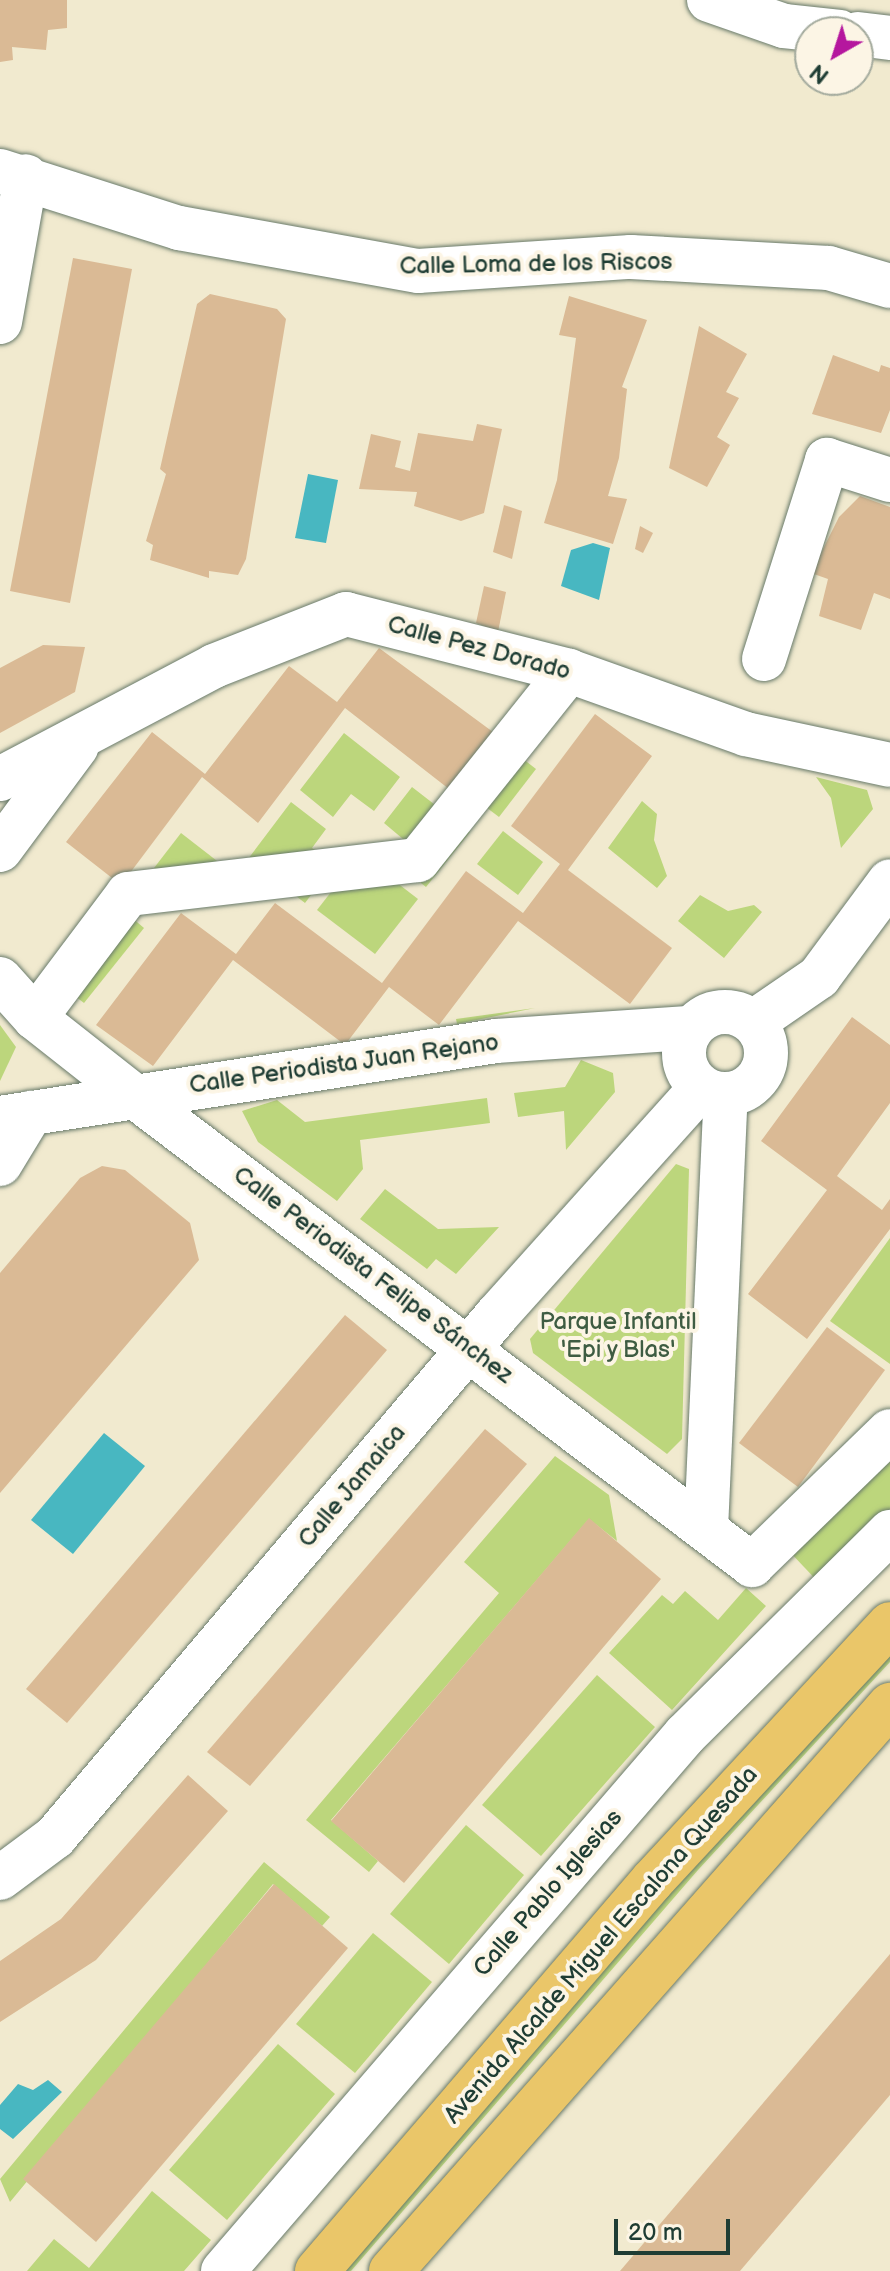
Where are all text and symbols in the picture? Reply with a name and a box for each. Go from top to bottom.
north arrow [794,16,874,96]
text: N [805,58,835,89]
street label: Calle Loma de los Riscos [399,247,673,281]
street label: Calle Pez Dorado [384,610,574,686]
street label: Calle Periodista Juan Rejano [187,1028,501,1100]
street label: Calle Periodista Felipe Sánchez [227,1160,519,1390]
park label: Parque Infantil 'Epi y Blas' [539,1308,697,1364]
street label: Calle Jamaica [292,1418,412,1554]
street label: Avenida Alcalde Miguel Escalona Quesada [438,1761,764,2129]
street label: Calle Pablo Iglesias [468,1804,628,1982]
scale bar [618,2203,734,2253]
text: 20 m [628,2218,683,2247]

